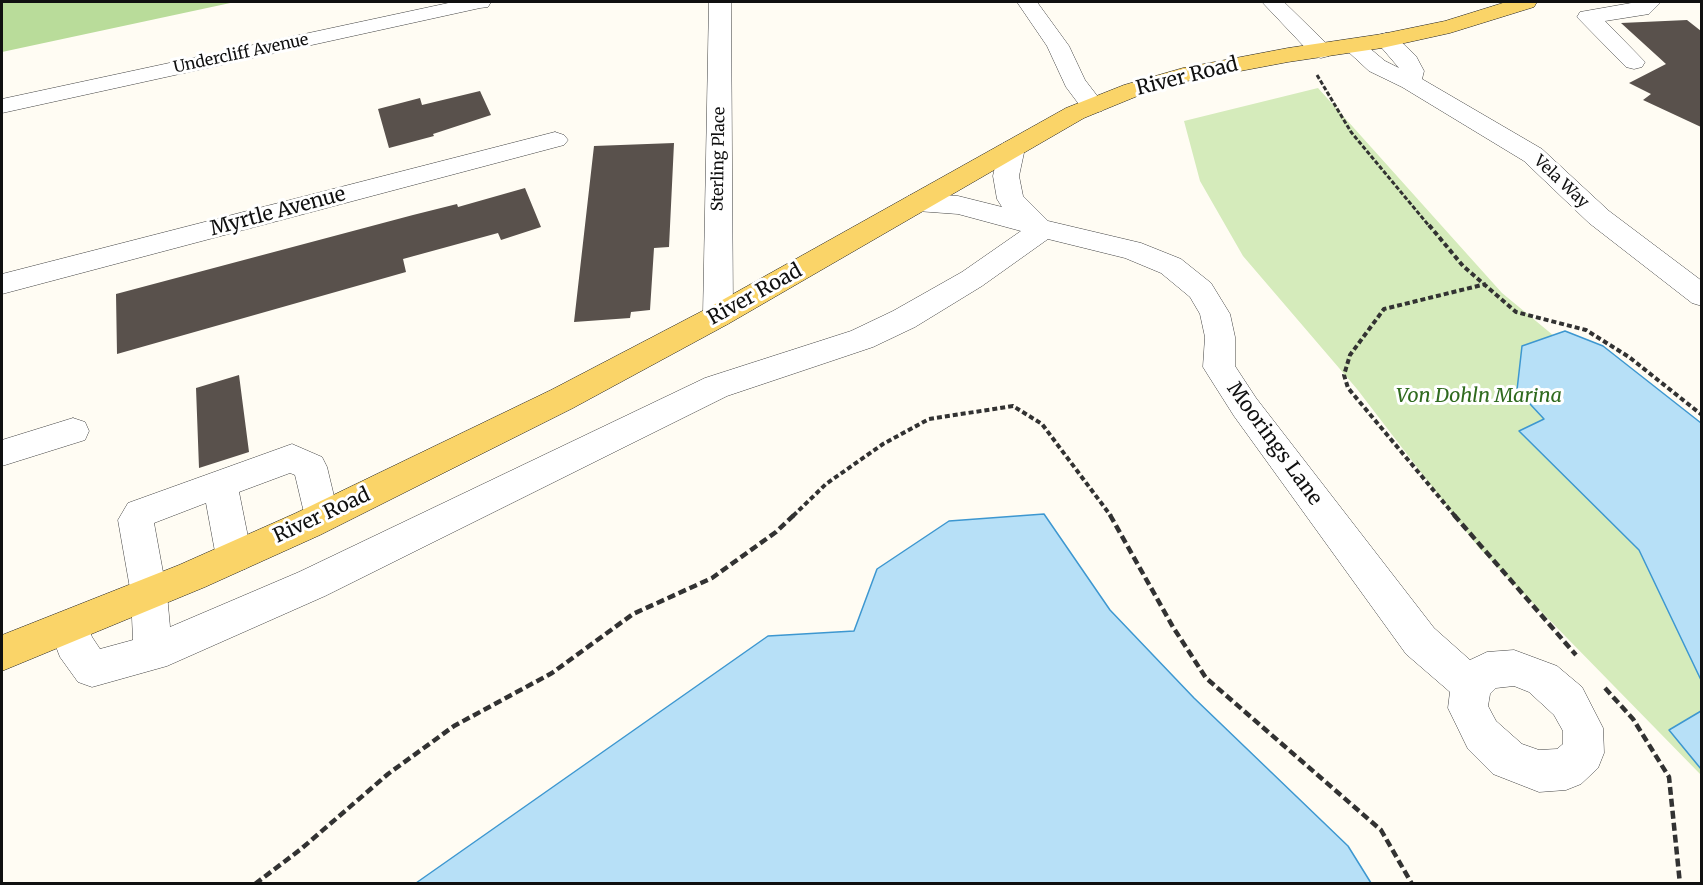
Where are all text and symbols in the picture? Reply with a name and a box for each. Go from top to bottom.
street label: Undercliff Avenue [172,30,310,78]
street label: River Road [1134,53,1240,101]
street label: Sterling Place [708,107,730,211]
street label: Vela Way [1529,152,1593,212]
street label: Myrtle Avenue [208,182,348,242]
street label: River Road [704,259,806,331]
street label: Moorings Lane [1221,378,1327,510]
park label: Von Dohln Marina [1396,384,1562,408]
street label: River Road [270,483,374,549]

